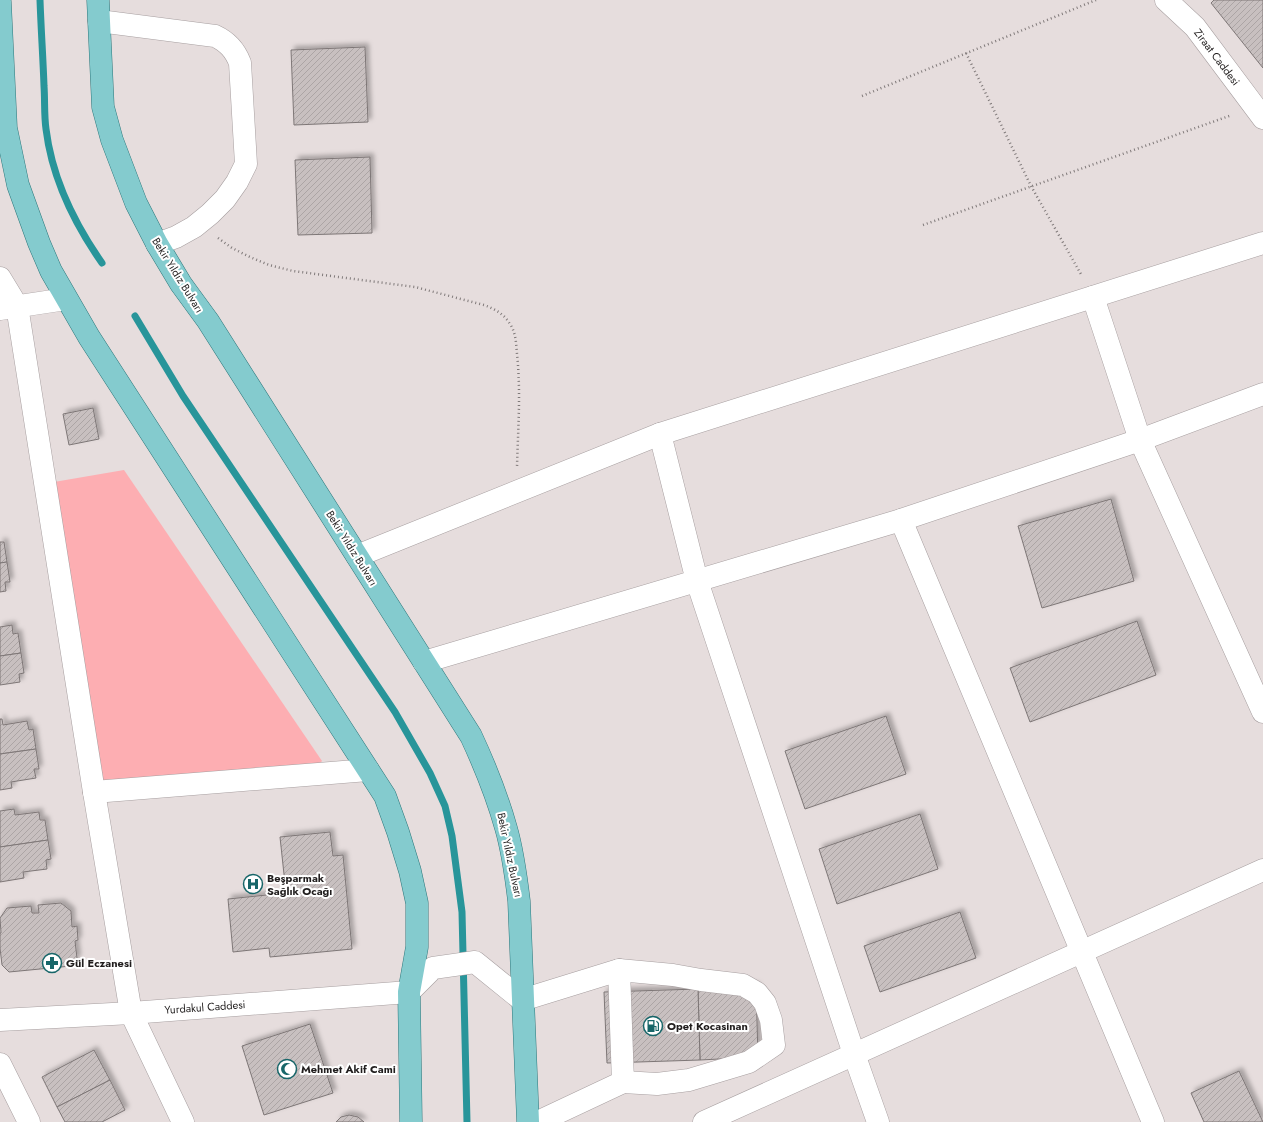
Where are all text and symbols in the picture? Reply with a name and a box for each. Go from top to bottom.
street label: Ziraat Caddesi [1190,25,1244,89]
street label: Bekir Yıldız Bulvarı [148,234,208,316]
street label: Bekir Yıldız Bulvarı [322,507,382,589]
street label: Bekir Yıldız Bulvarı [493,811,527,899]
place label: Beşparmak Sağlık Ocağı [267,870,332,899]
hospital icon: Beşparmak Sağlık Ocağı [242,873,264,895]
pharmacy icon: Gül Eczanesi [41,952,63,974]
place label: Gül Eczanesi [66,955,132,971]
street label: Yurdakul Caddesi [164,996,246,1018]
fuel station icon: Opet Kocasinan [642,1015,664,1037]
place label: Opet Kocasinan [667,1018,748,1034]
mosque icon: Mehmet Akif Cami [276,1058,298,1080]
place label: Mehmet Akif Cami [301,1061,396,1077]

